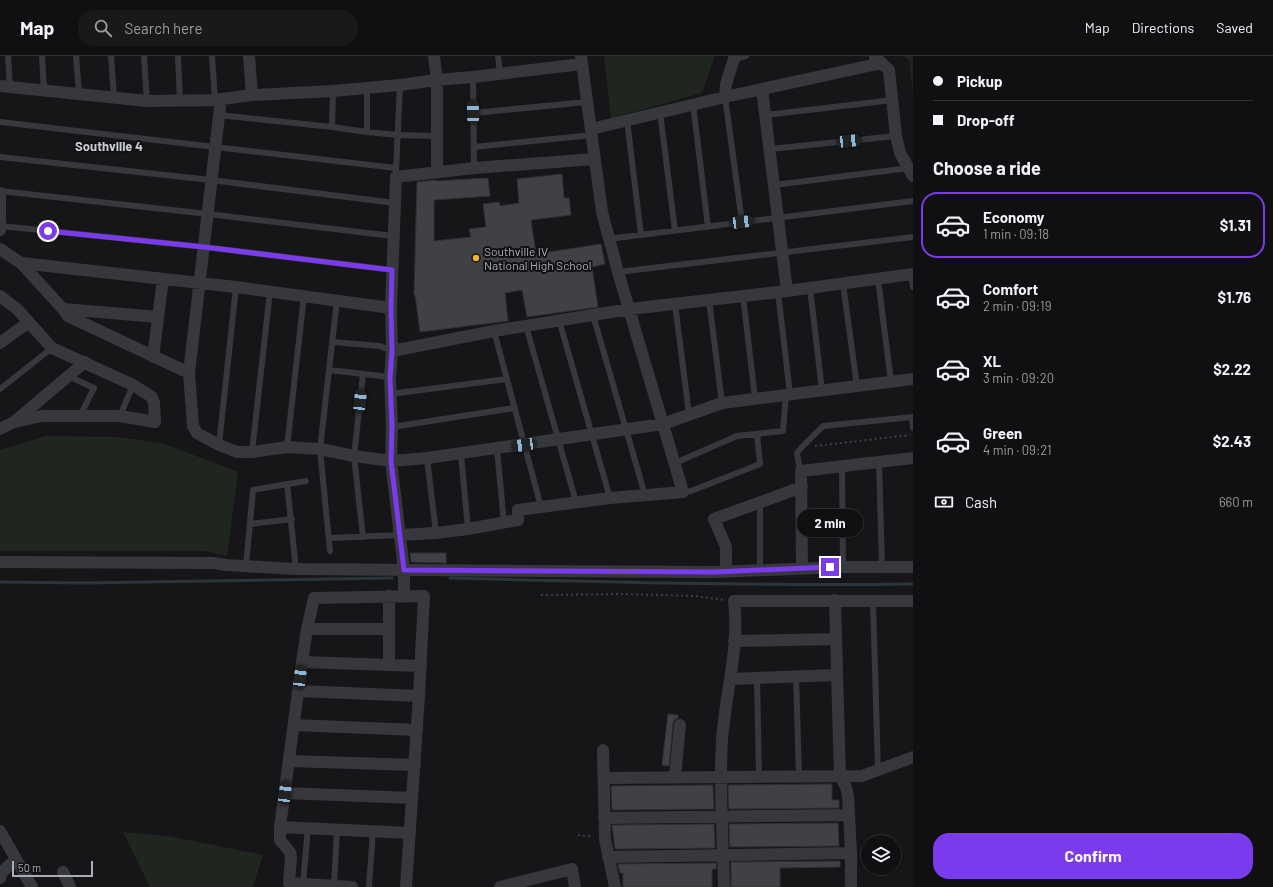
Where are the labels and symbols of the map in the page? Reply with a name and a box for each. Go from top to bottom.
car [467,100,479,124]
car [836,134,862,148]
district label: Southville 4 [75,138,143,154]
car [729,215,755,229]
route start [39,222,57,240]
place label: Southville IV National High School [484,244,592,272]
marker: Southville IV National High School [471,253,481,263]
car [353,388,367,414]
car [511,437,537,453]
callout: 2 min [797,509,863,537]
route end [821,558,839,576]
car [293,664,307,690]
car [278,780,292,806]
scale bar [12,859,93,878]

